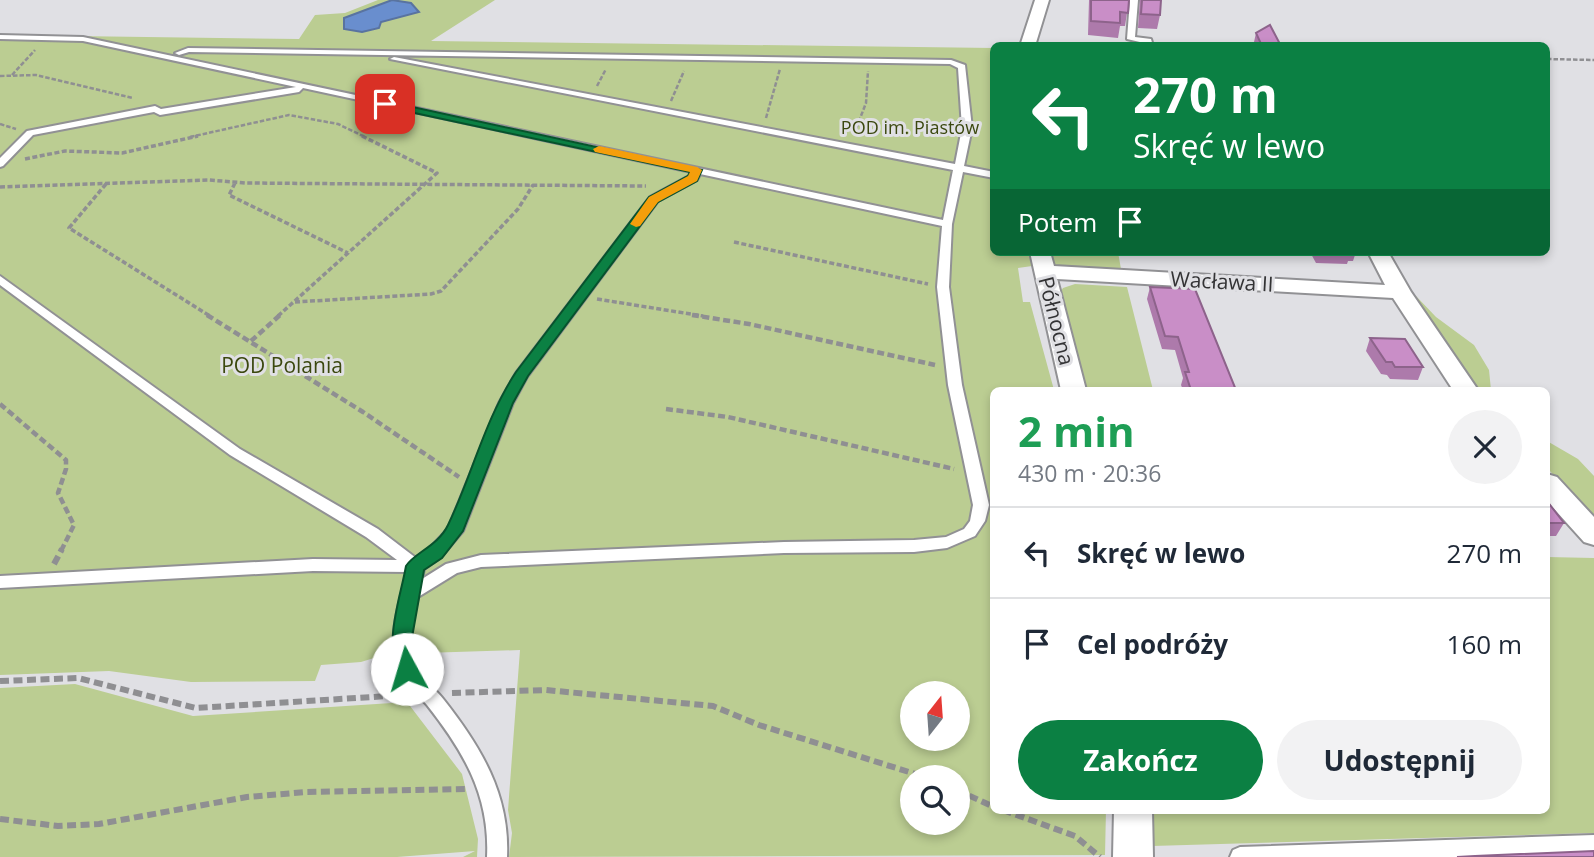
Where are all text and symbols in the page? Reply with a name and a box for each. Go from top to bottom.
text: 270 m [1133,61,1278,127]
icon: left [1018,70,1109,161]
pin [355,74,415,134]
icon: arrive [366,85,404,123]
park label: POD im. Piastów [841,115,979,139]
text: Skręć w lewo [1133,124,1325,167]
icon: arrive [1111,203,1149,241]
text: Potem [1018,204,1097,240]
street label: Wacława II [1170,264,1274,298]
street label: Północna [1032,273,1082,368]
park label: POD Polania [221,351,343,379]
text: 2 min [1018,402,1135,459]
button: close [1448,410,1522,484]
text: 430 m · 20:36 [1018,457,1161,489]
icon: left [1018,534,1056,572]
text: Skręć w lewo [1077,535,1245,571]
text: 270 m [1447,535,1522,571]
icon: arrive [1018,625,1056,663]
text: Cel podróży [1077,626,1228,662]
text: 160 m [1447,626,1522,662]
position arrow [370,632,444,706]
north arrow [900,681,970,751]
map controls [900,681,970,835]
button: Zakończ [1018,720,1263,800]
button: Udostępnij [1277,720,1522,800]
button: search [900,765,970,835]

